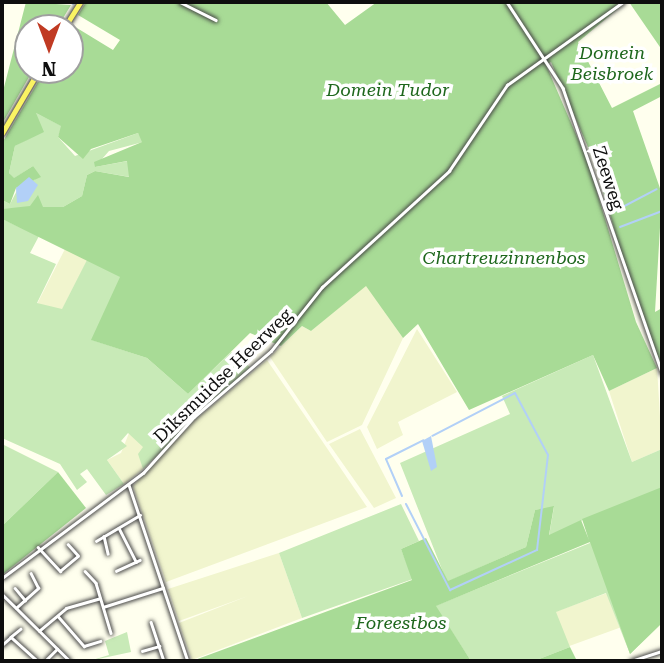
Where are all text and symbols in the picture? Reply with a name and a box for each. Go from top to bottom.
north arrow [14,14,84,84]
park label: Domein Beisbroek [571,43,653,86]
text: N [42,57,56,80]
park label: Domein Tudor [326,79,450,101]
street label: Zeeweg [588,143,628,213]
park label: Chartreuzinnenbos [423,247,585,269]
street label: Diksmuidse Heerweg [149,304,297,448]
park label: Foreestbos [356,612,446,634]

